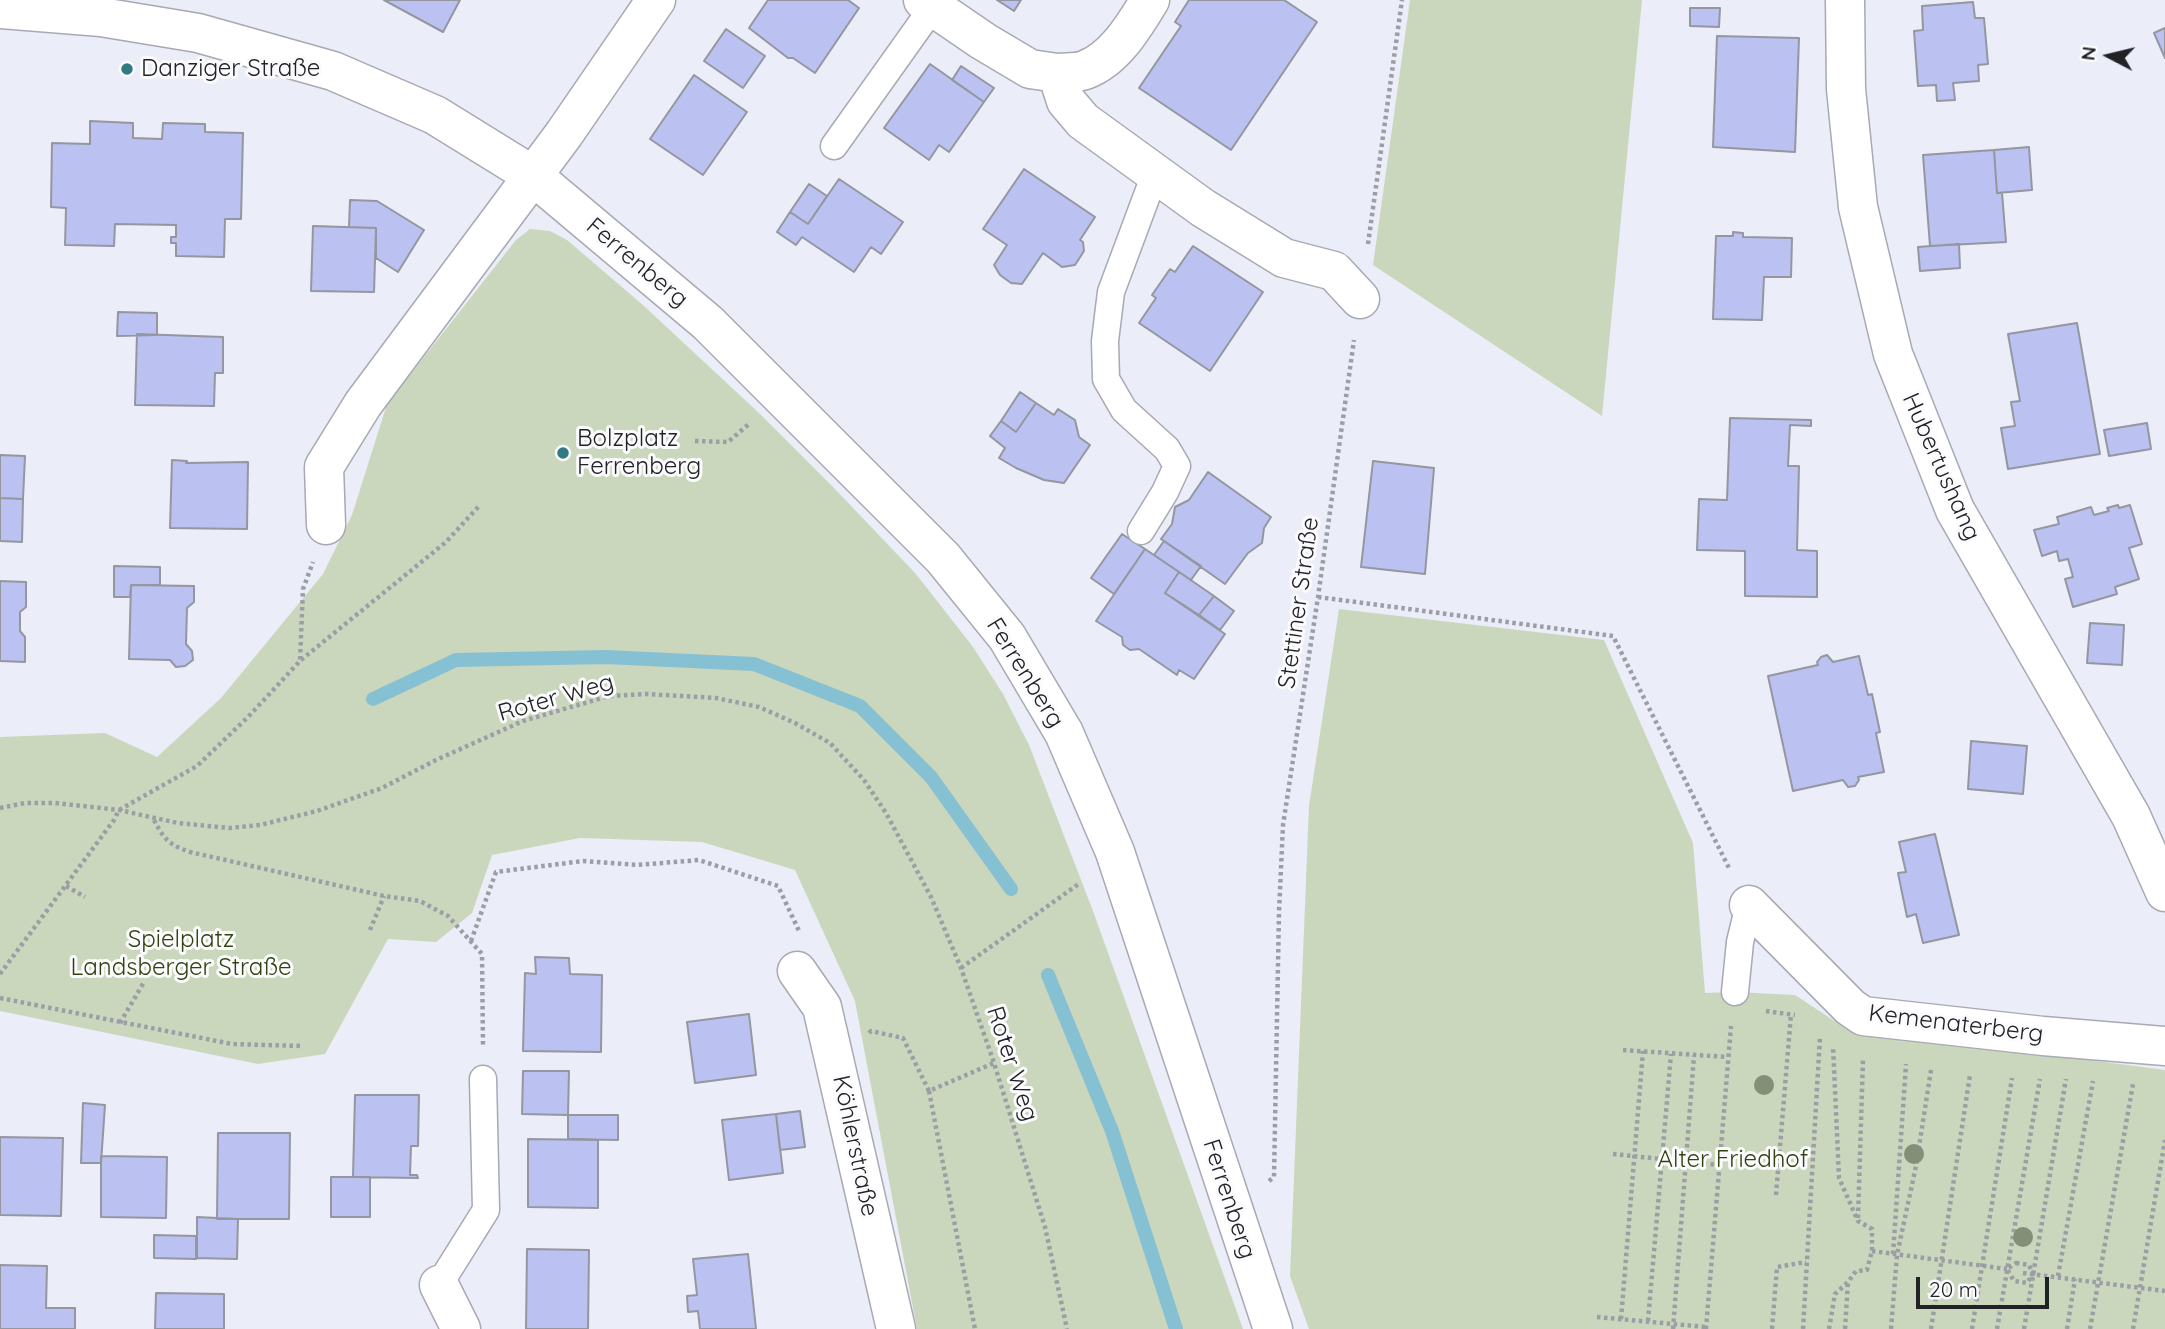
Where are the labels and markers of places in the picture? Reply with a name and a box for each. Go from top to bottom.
place label: Danziger Straße [141,55,320,83]
marker: Danziger Straße [119,61,135,77]
place label: Bolzplatz Ferrenberg [577,425,701,481]
marker: Bolzplatz Ferrenberg [555,445,571,461]

